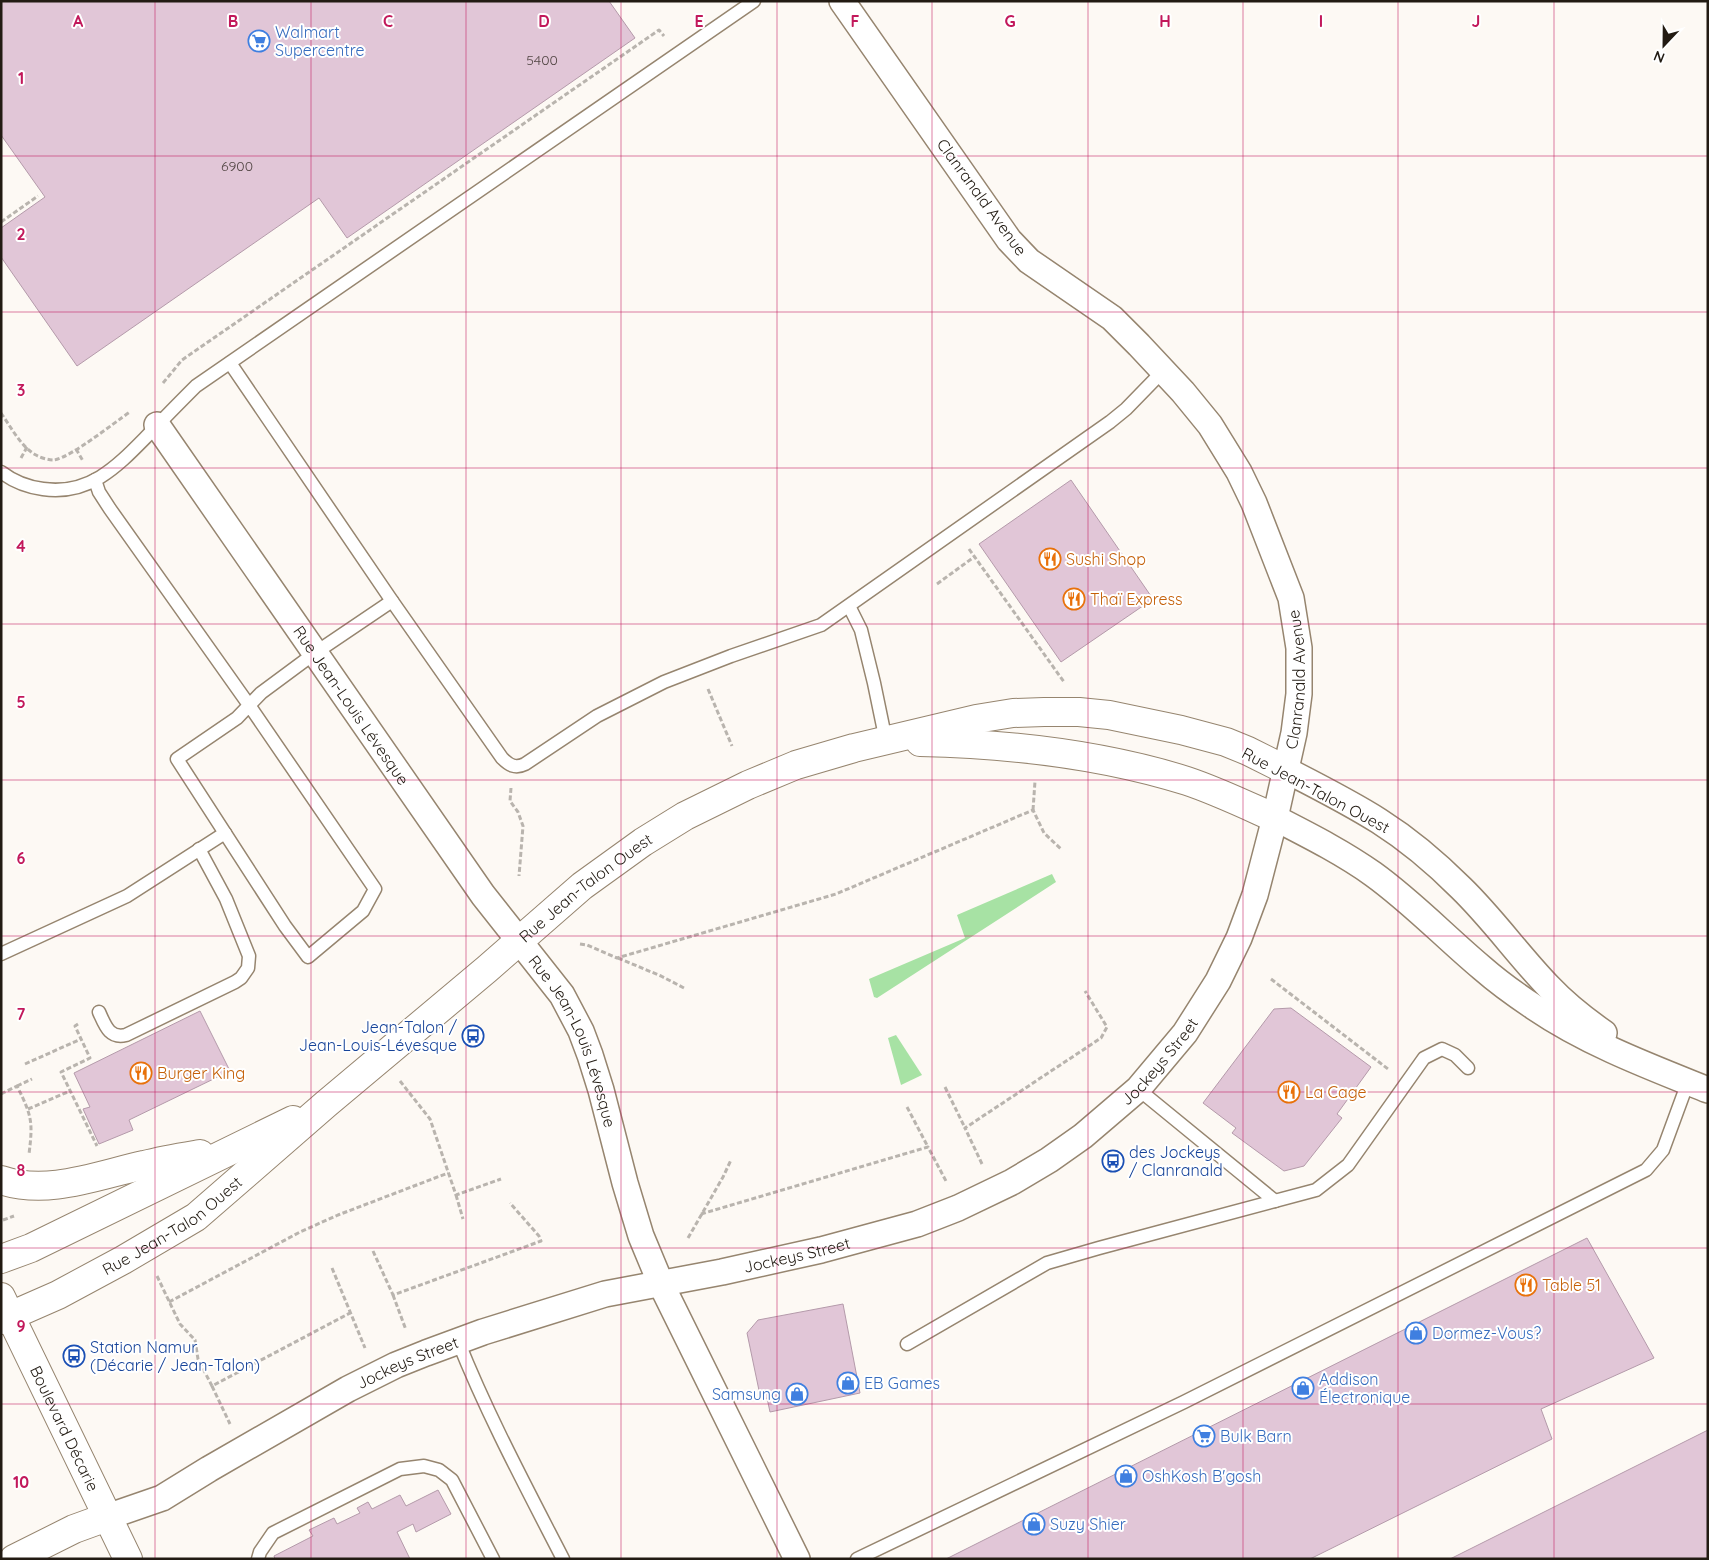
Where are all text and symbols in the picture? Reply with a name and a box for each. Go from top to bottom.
text: A [73,11,84,31]
text: B [228,11,238,31]
text: C [383,11,393,31]
text: D [538,11,550,31]
text: E [694,11,704,31]
text: F [851,11,860,31]
text: G [1004,11,1016,31]
text: H [1159,11,1171,31]
text: I [1319,11,1323,31]
text: J [1472,11,1480,31]
north arrow [1639,20,1689,70]
place label: Walmart Supercentre [275,22,365,60]
supermarket icon: Walmart Supercentre [247,29,271,53]
text: N [1651,47,1667,67]
house number: 5400 [526,51,558,69]
text: 1 [18,68,24,88]
street label: Clanranald Avenue [933,134,1031,260]
house number: 6900 [221,157,253,175]
text: 2 [16,224,26,244]
text: 3 [17,380,25,400]
text: 4 [16,536,26,556]
restaurant icon: Sushi Shop [1038,547,1062,571]
place label: Sushi Shop [1066,549,1146,569]
restaurant icon: Thaï Express [1062,587,1086,611]
place label: Thaï Express [1090,589,1183,609]
street label: Clanranald Avenue [1281,608,1309,751]
street label: Rue Jean-Louis Lévesque [289,622,414,789]
text: 5 [16,692,26,712]
street label: Rue Jean-Talon Ouest [1239,743,1393,837]
street label: Rue Jean-Talon Ouest [515,829,656,947]
text: 6 [17,848,26,868]
street label: Rue Jean-Louis Lévesque [524,951,620,1130]
text: 7 [17,1004,26,1024]
street label: Jockeys Street [1117,1014,1202,1109]
place label: Jean-Talon / Jean-Louis-Lévesque [299,1017,458,1055]
bus stop icon: Jean-Talon / Jean-Louis-Lévesque [461,1024,485,1048]
restaurant icon: Burger King [129,1061,153,1085]
place label: Burger King [157,1063,245,1083]
restaurant icon: La Cage [1277,1080,1301,1104]
place label: La Cage [1305,1082,1366,1102]
place label: des Jockeys / Clanranald [1129,1142,1223,1180]
bus stop icon: des Jockeys / Clanranald [1101,1149,1125,1173]
text: 8 [17,1160,26,1180]
street label: Rue Jean-Talon Ouest [99,1172,246,1279]
street label: Jockeys Street [741,1233,852,1277]
restaurant icon: Table 51 [1514,1273,1538,1297]
place label: Table 51 [1542,1275,1601,1295]
text: 9 [16,1316,26,1336]
shop icon: Dormez-Vous? [1404,1321,1428,1345]
place label: Dormez-Vous? [1432,1323,1542,1343]
street label: Jockeys Street [353,1332,461,1393]
place label: Station Namur (Décarie / Jean-Talon) [90,1337,260,1375]
bus stop icon: Station Namur (Décarie / Jean-Talon) [62,1344,86,1368]
street label: Boulevard Décarie [26,1362,104,1494]
place label: Addison Électronique [1319,1369,1410,1407]
shop icon: EB Games [836,1371,860,1395]
place label: EB Games [864,1373,940,1393]
shop icon: Addison Électronique [1291,1376,1315,1400]
shop icon: Samsung [785,1382,809,1406]
place label: Samsung [712,1384,781,1404]
supermarket icon: Bulk Barn [1192,1424,1216,1448]
place label: Bulk Barn [1220,1426,1292,1446]
shop icon: OshKosh B'gosh [1114,1464,1138,1488]
place label: OshKosh B'gosh [1142,1466,1261,1486]
text: 10 [13,1472,29,1492]
shop icon: Suzy Shier [1022,1512,1046,1536]
place label: Suzy Shier [1050,1514,1126,1534]

